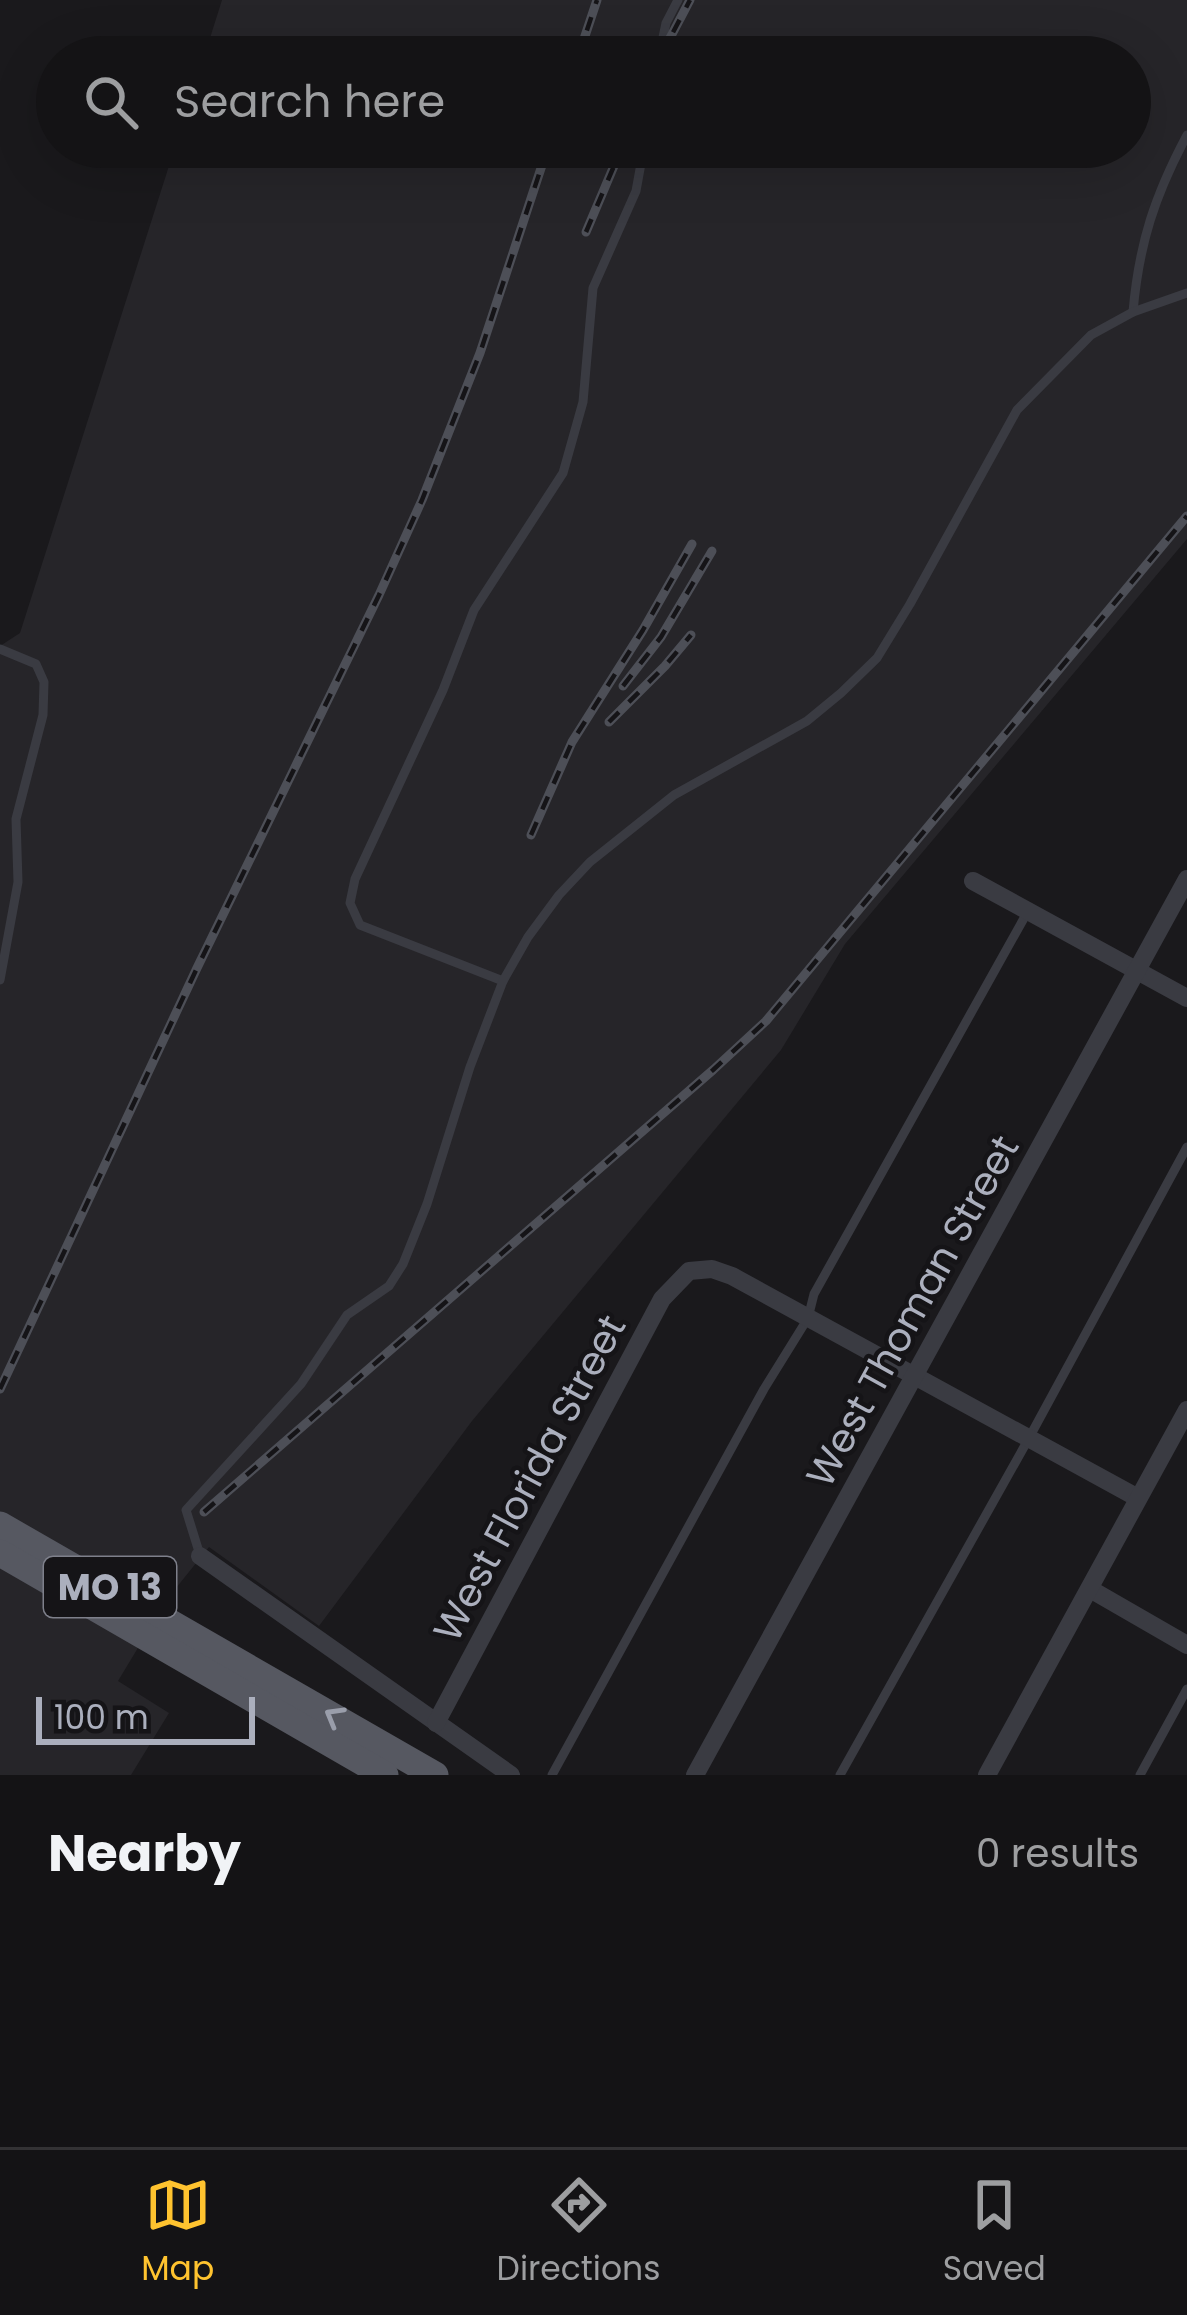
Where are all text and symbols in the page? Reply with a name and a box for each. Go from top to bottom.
search box [36,36,1151,168]
icon: search [78,69,144,135]
text: Search here [174,70,445,133]
street label: West Thoman Street [793,1125,1032,1497]
street label: West Florida Street [420,1305,639,1651]
road number: MO 13 [44,1557,176,1617]
scale bar [36,1691,255,1744]
text: 100 m [54,1694,149,1741]
one-way arrow [325,1708,347,1731]
text: Nearby [48,1817,241,1889]
text: 0 results [976,1826,1139,1881]
tab: Map [141,2172,214,2294]
tab: Directions [497,2172,660,2294]
tab: Saved [943,2172,1046,2294]

